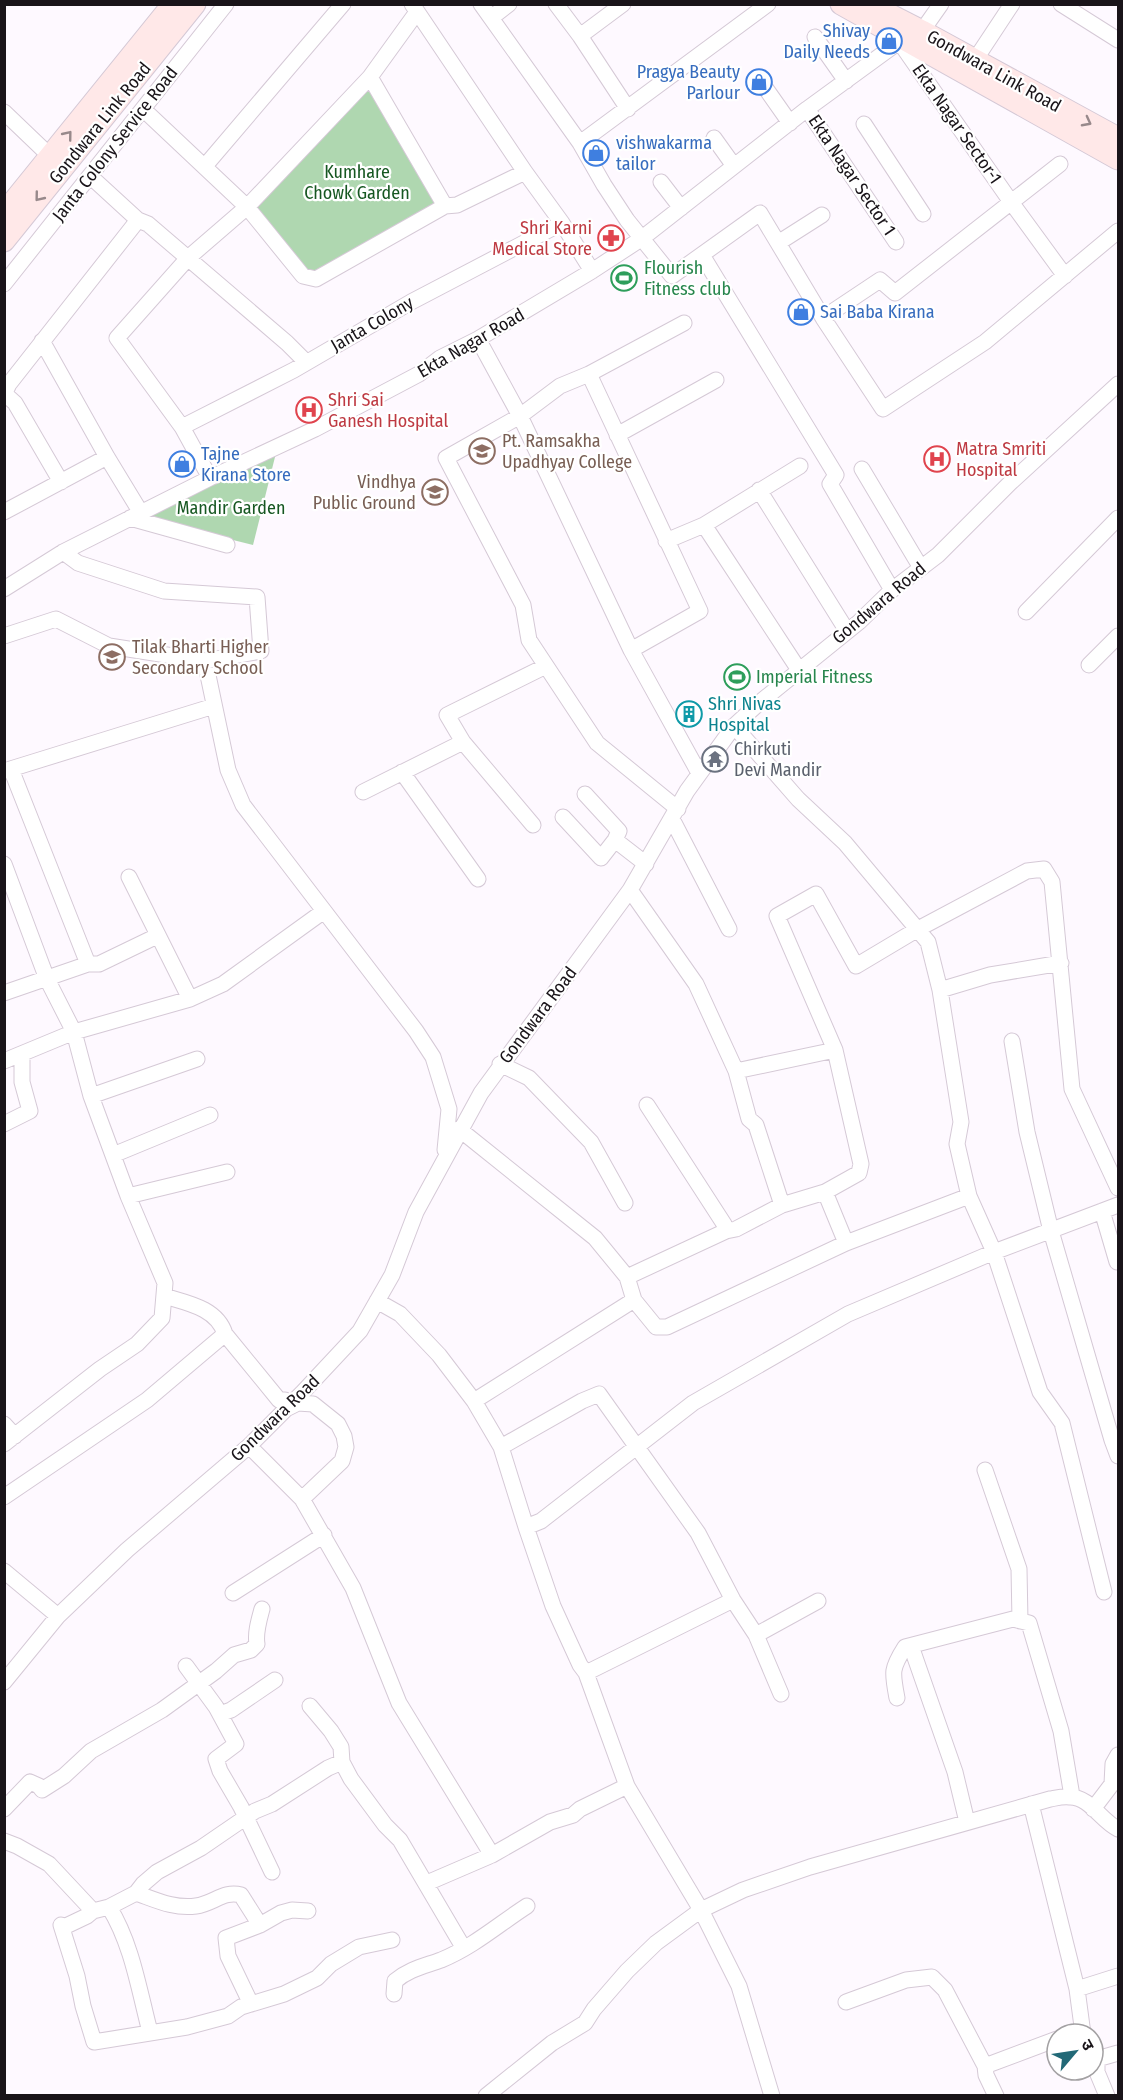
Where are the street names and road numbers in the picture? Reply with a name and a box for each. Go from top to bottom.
street label: Gondwara Link Road [923,25,1065,117]
street label: Gondwara Link Road [44,58,156,188]
street label: Ekta Nagar Sector-1 [907,60,1007,188]
street label: Janta Colony Service Road [48,62,182,226]
street label: Ekta Nagar Sector 1 [804,110,900,240]
street label: Janta Colony [327,292,417,356]
street label: Ekta Nagar Road [414,303,528,383]
street label: Gondwara Road [828,557,930,649]
street label: Gondwara Road [494,962,582,1068]
street label: Gondwara Road [226,1370,324,1466]

